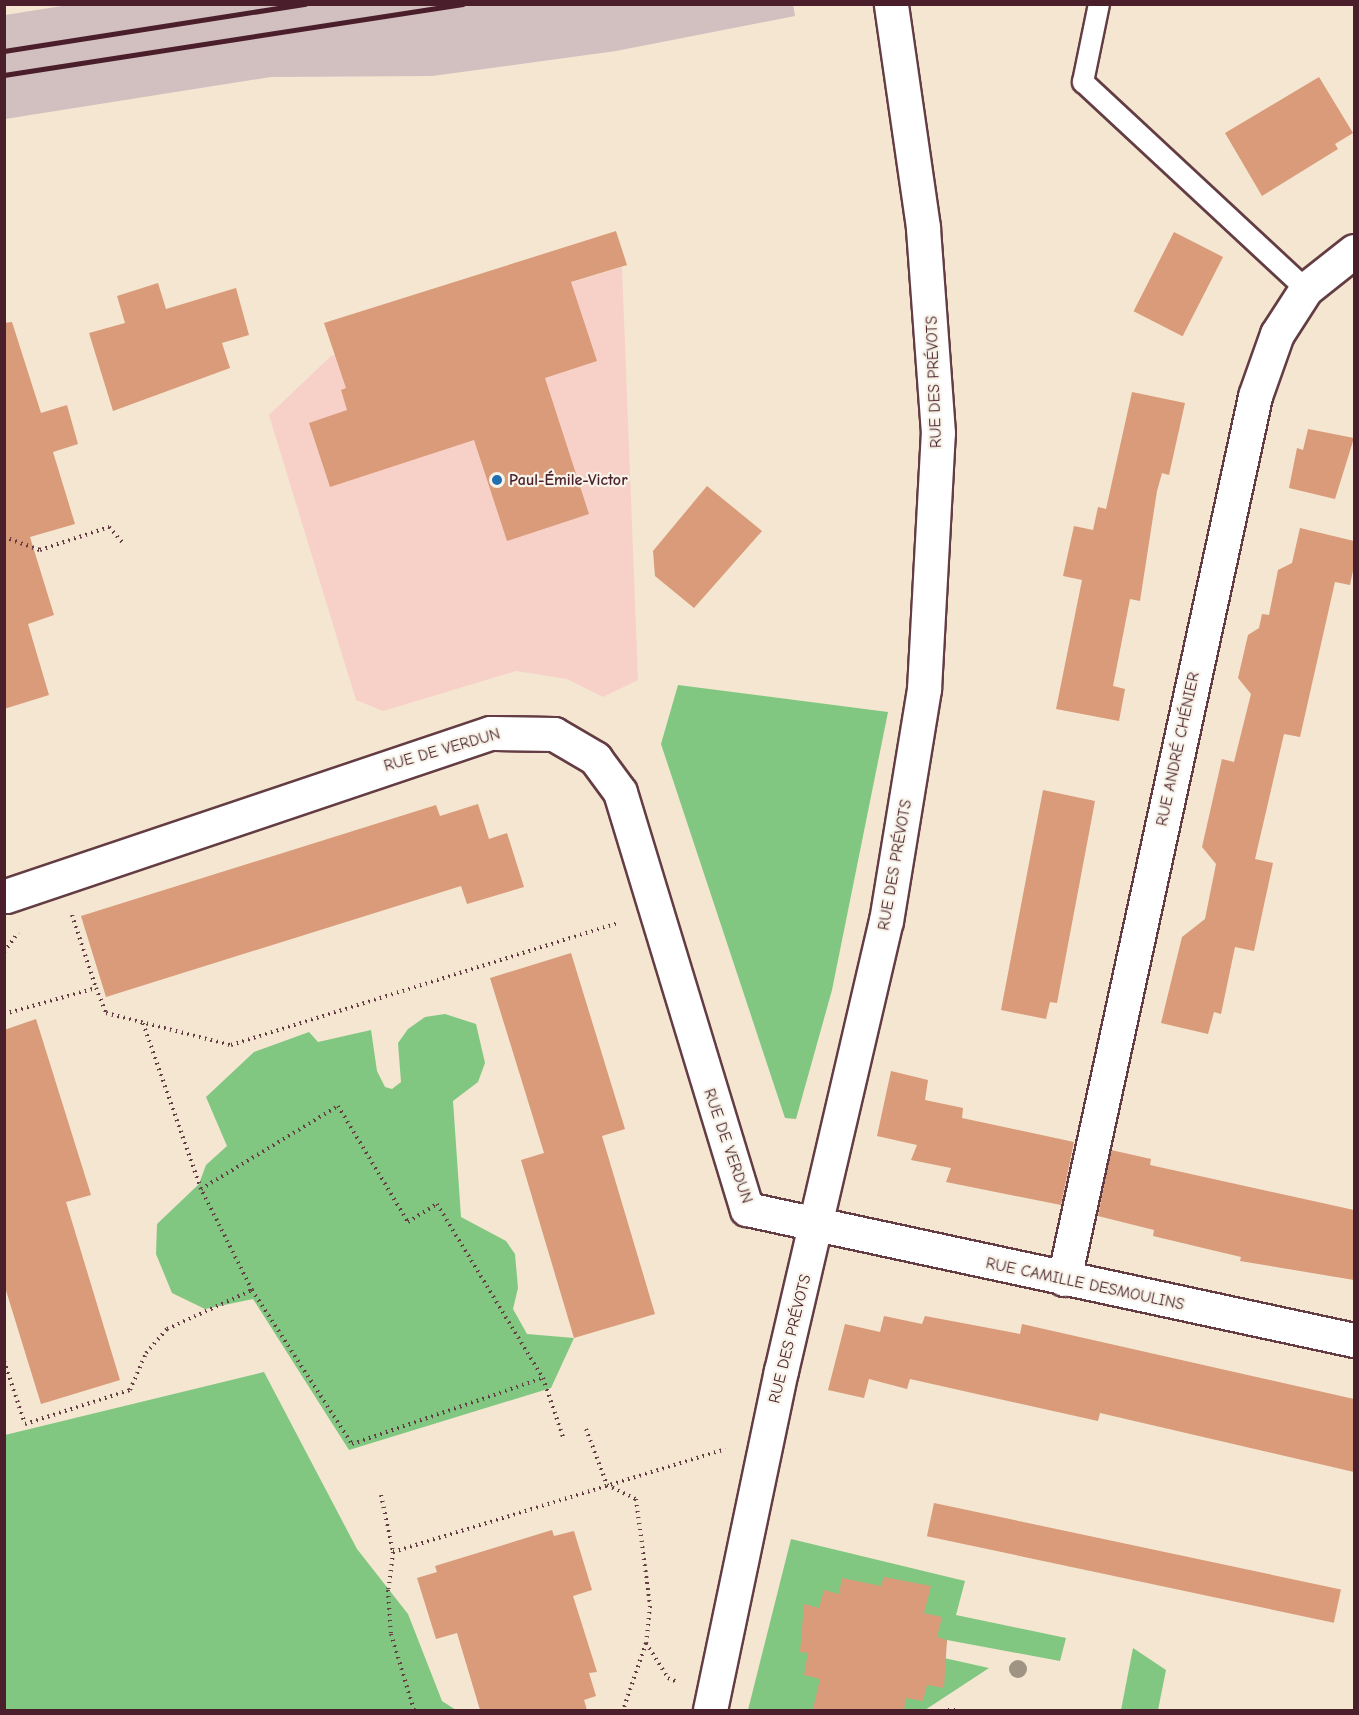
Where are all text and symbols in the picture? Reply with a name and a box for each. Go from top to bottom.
street label: RUE DES PRÉVOTS [922,316,946,448]
place label: Paul-Émile-Victor [509,470,628,490]
marker: Paul-Émile-Victor [490,473,504,487]
street label: RUE ANDRÉ CHÉNIER [1152,670,1204,828]
street label: RUE DE VERDUN [382,724,502,776]
street label: RUE DES PRÉVOTS [874,798,916,932]
street label: RUE DE VERDUN [699,1086,757,1206]
street label: RUE CAMILLE DESMOULINS [984,1254,1186,1314]
street label: RUE DES PRÉVOTS [765,1273,815,1405]

